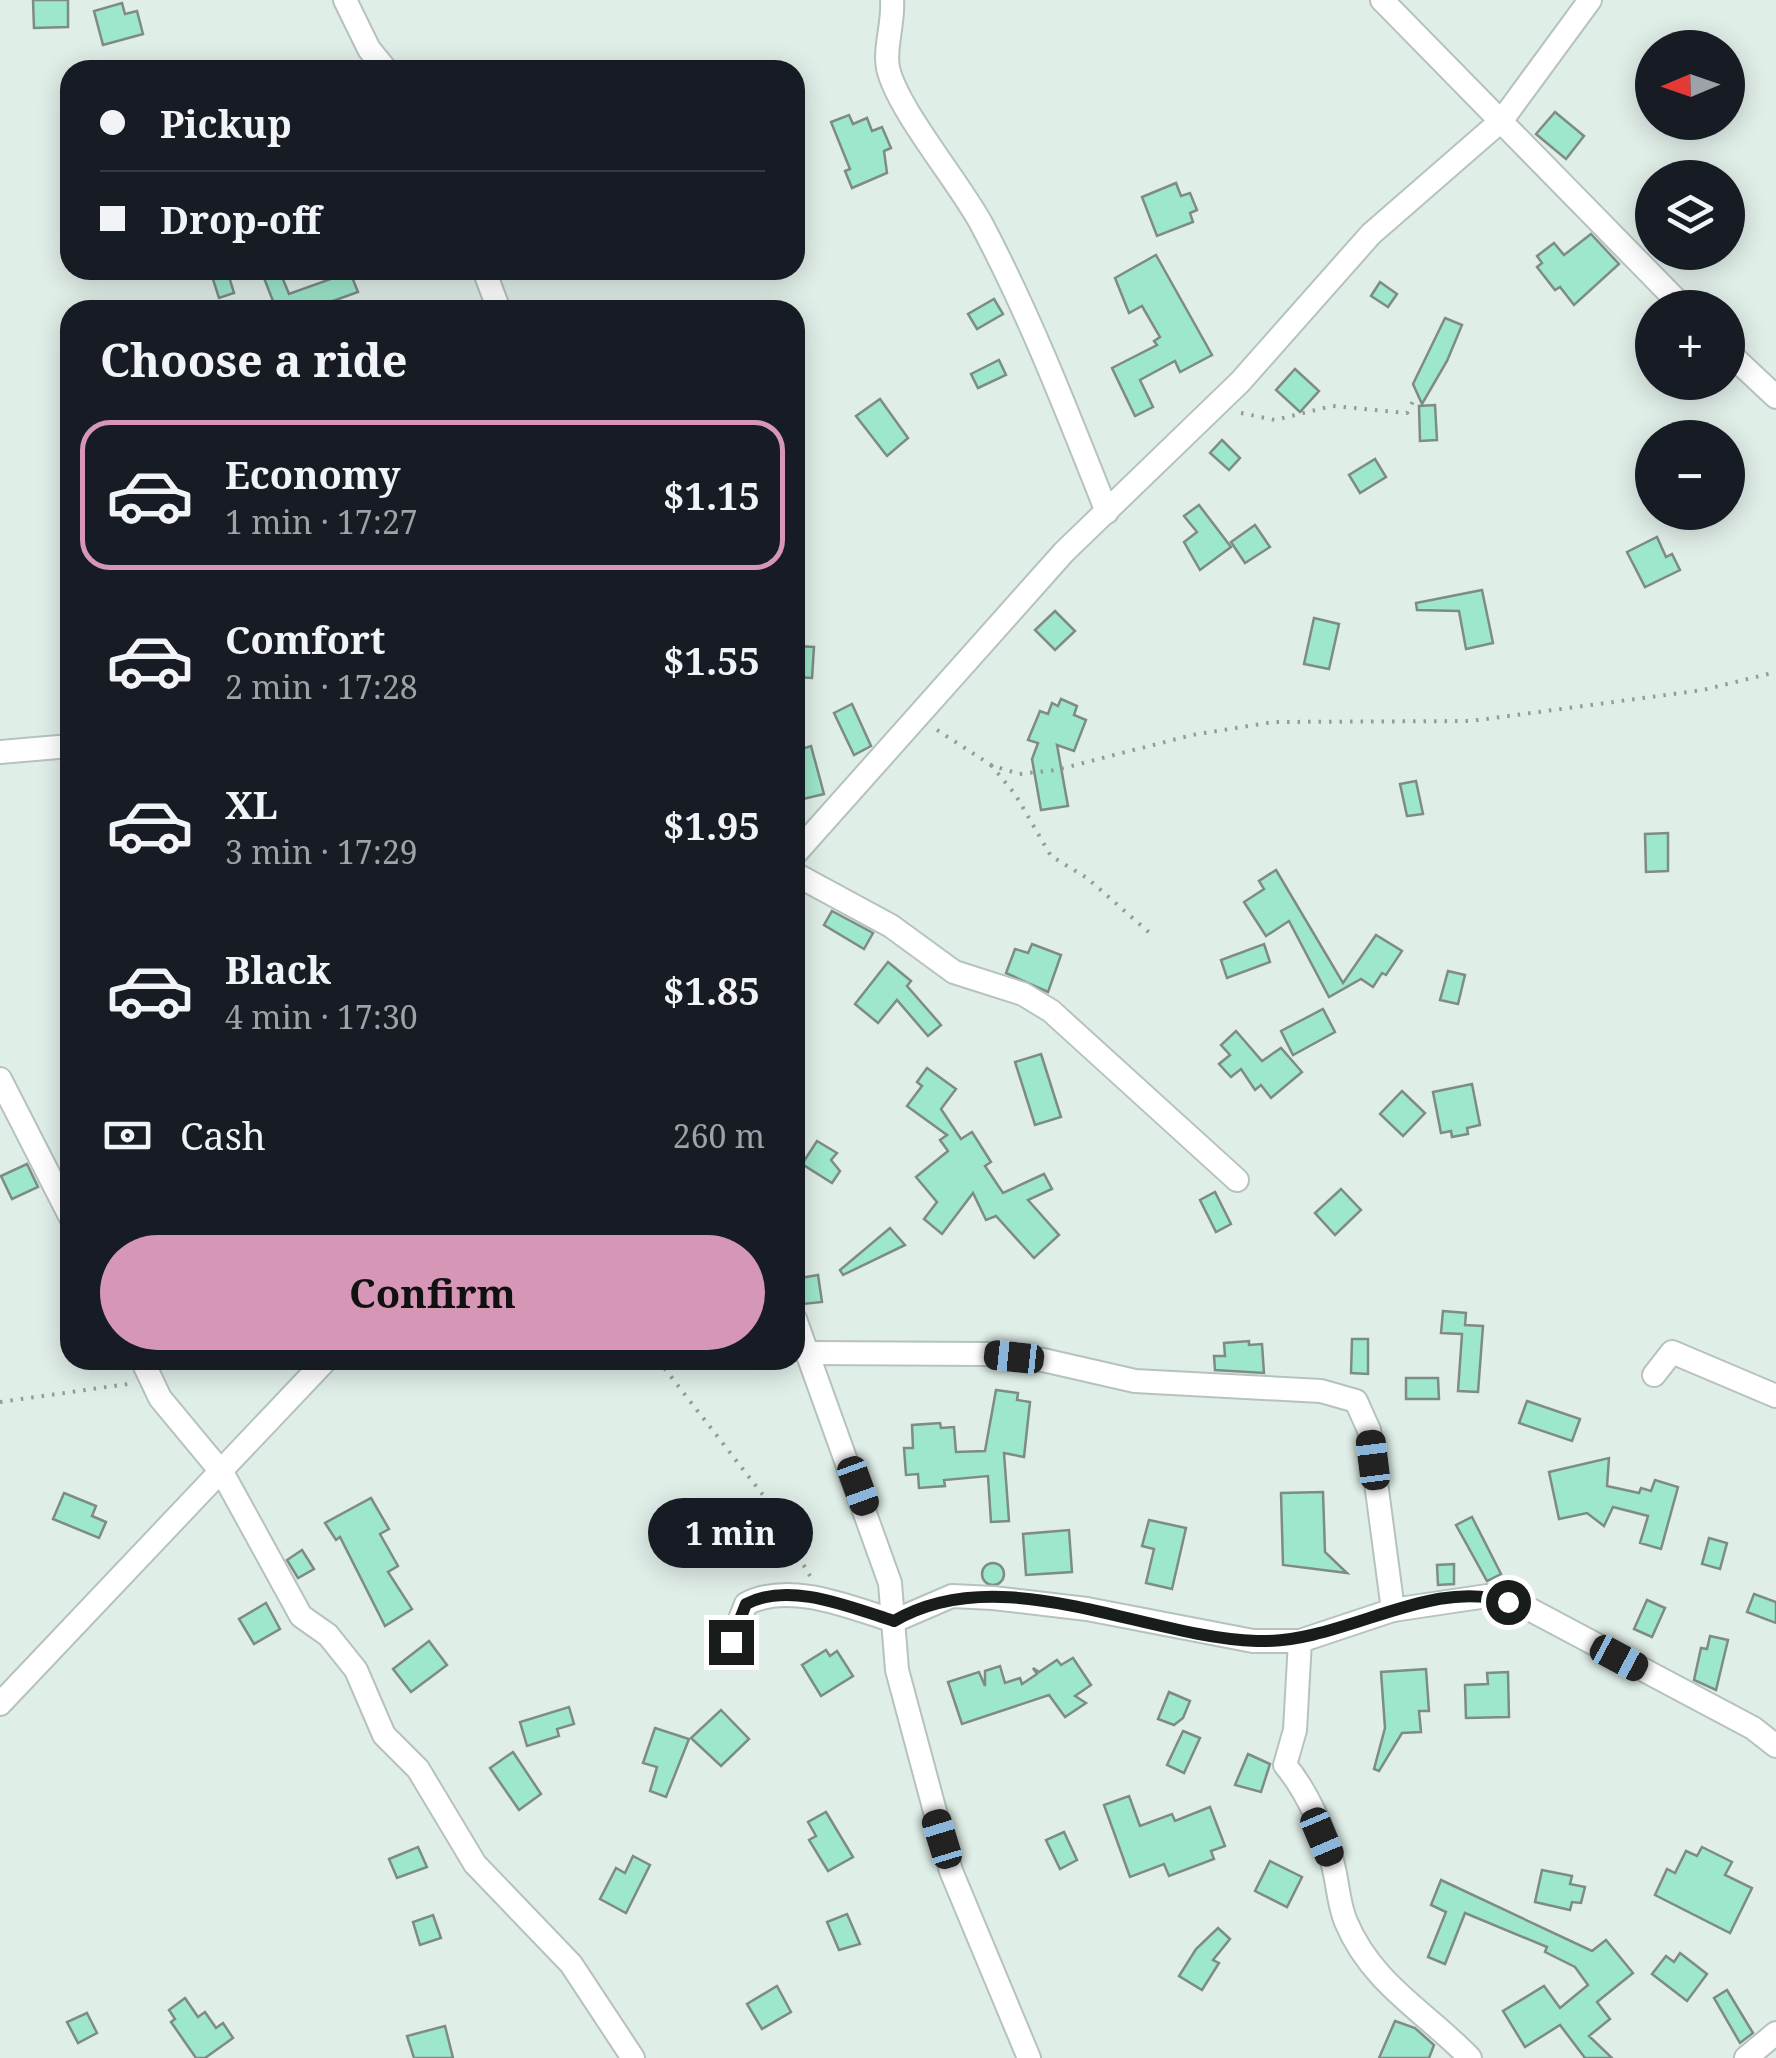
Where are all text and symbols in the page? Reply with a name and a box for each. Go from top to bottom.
north arrow [1635,30,1745,140]
map controls [1635,30,1745,530]
text: Pickup [160,97,292,149]
button: layers [1635,160,1745,270]
text: Drop-off [160,193,321,245]
button: + [1635,290,1745,400]
text: Choose a ride [100,329,408,390]
button: − [1635,420,1745,530]
text: Economy [225,448,401,500]
icon: car [105,450,195,540]
text: $1.15 [663,469,760,521]
text: 1 min · 17:27 [225,500,418,543]
text: Comfort [225,613,385,665]
icon: car [105,615,195,705]
text: $1.55 [663,634,760,686]
text: 2 min · 17:28 [225,665,418,708]
text: XL [225,778,278,830]
icon: car [105,780,195,870]
text: $1.95 [663,799,760,851]
text: 3 min · 17:29 [225,830,418,873]
text: Black [225,943,331,995]
icon: car [105,945,195,1035]
text: $1.85 [663,964,760,1016]
text: 4 min · 17:30 [225,995,418,1038]
icon: cash [100,1108,155,1163]
text: Cash [180,1109,266,1161]
text: 260 m [673,1114,765,1157]
button: Confirm [100,1235,765,1350]
car [983,1339,1045,1375]
car [1354,1428,1392,1492]
car [834,1453,882,1519]
callout: 1 min [648,1497,814,1567]
text: 1 min [685,1511,776,1554]
route start [1486,1580,1531,1625]
route end [709,1620,754,1665]
car [1585,1631,1653,1685]
car [1296,1804,1348,1870]
car [919,1806,965,1872]

